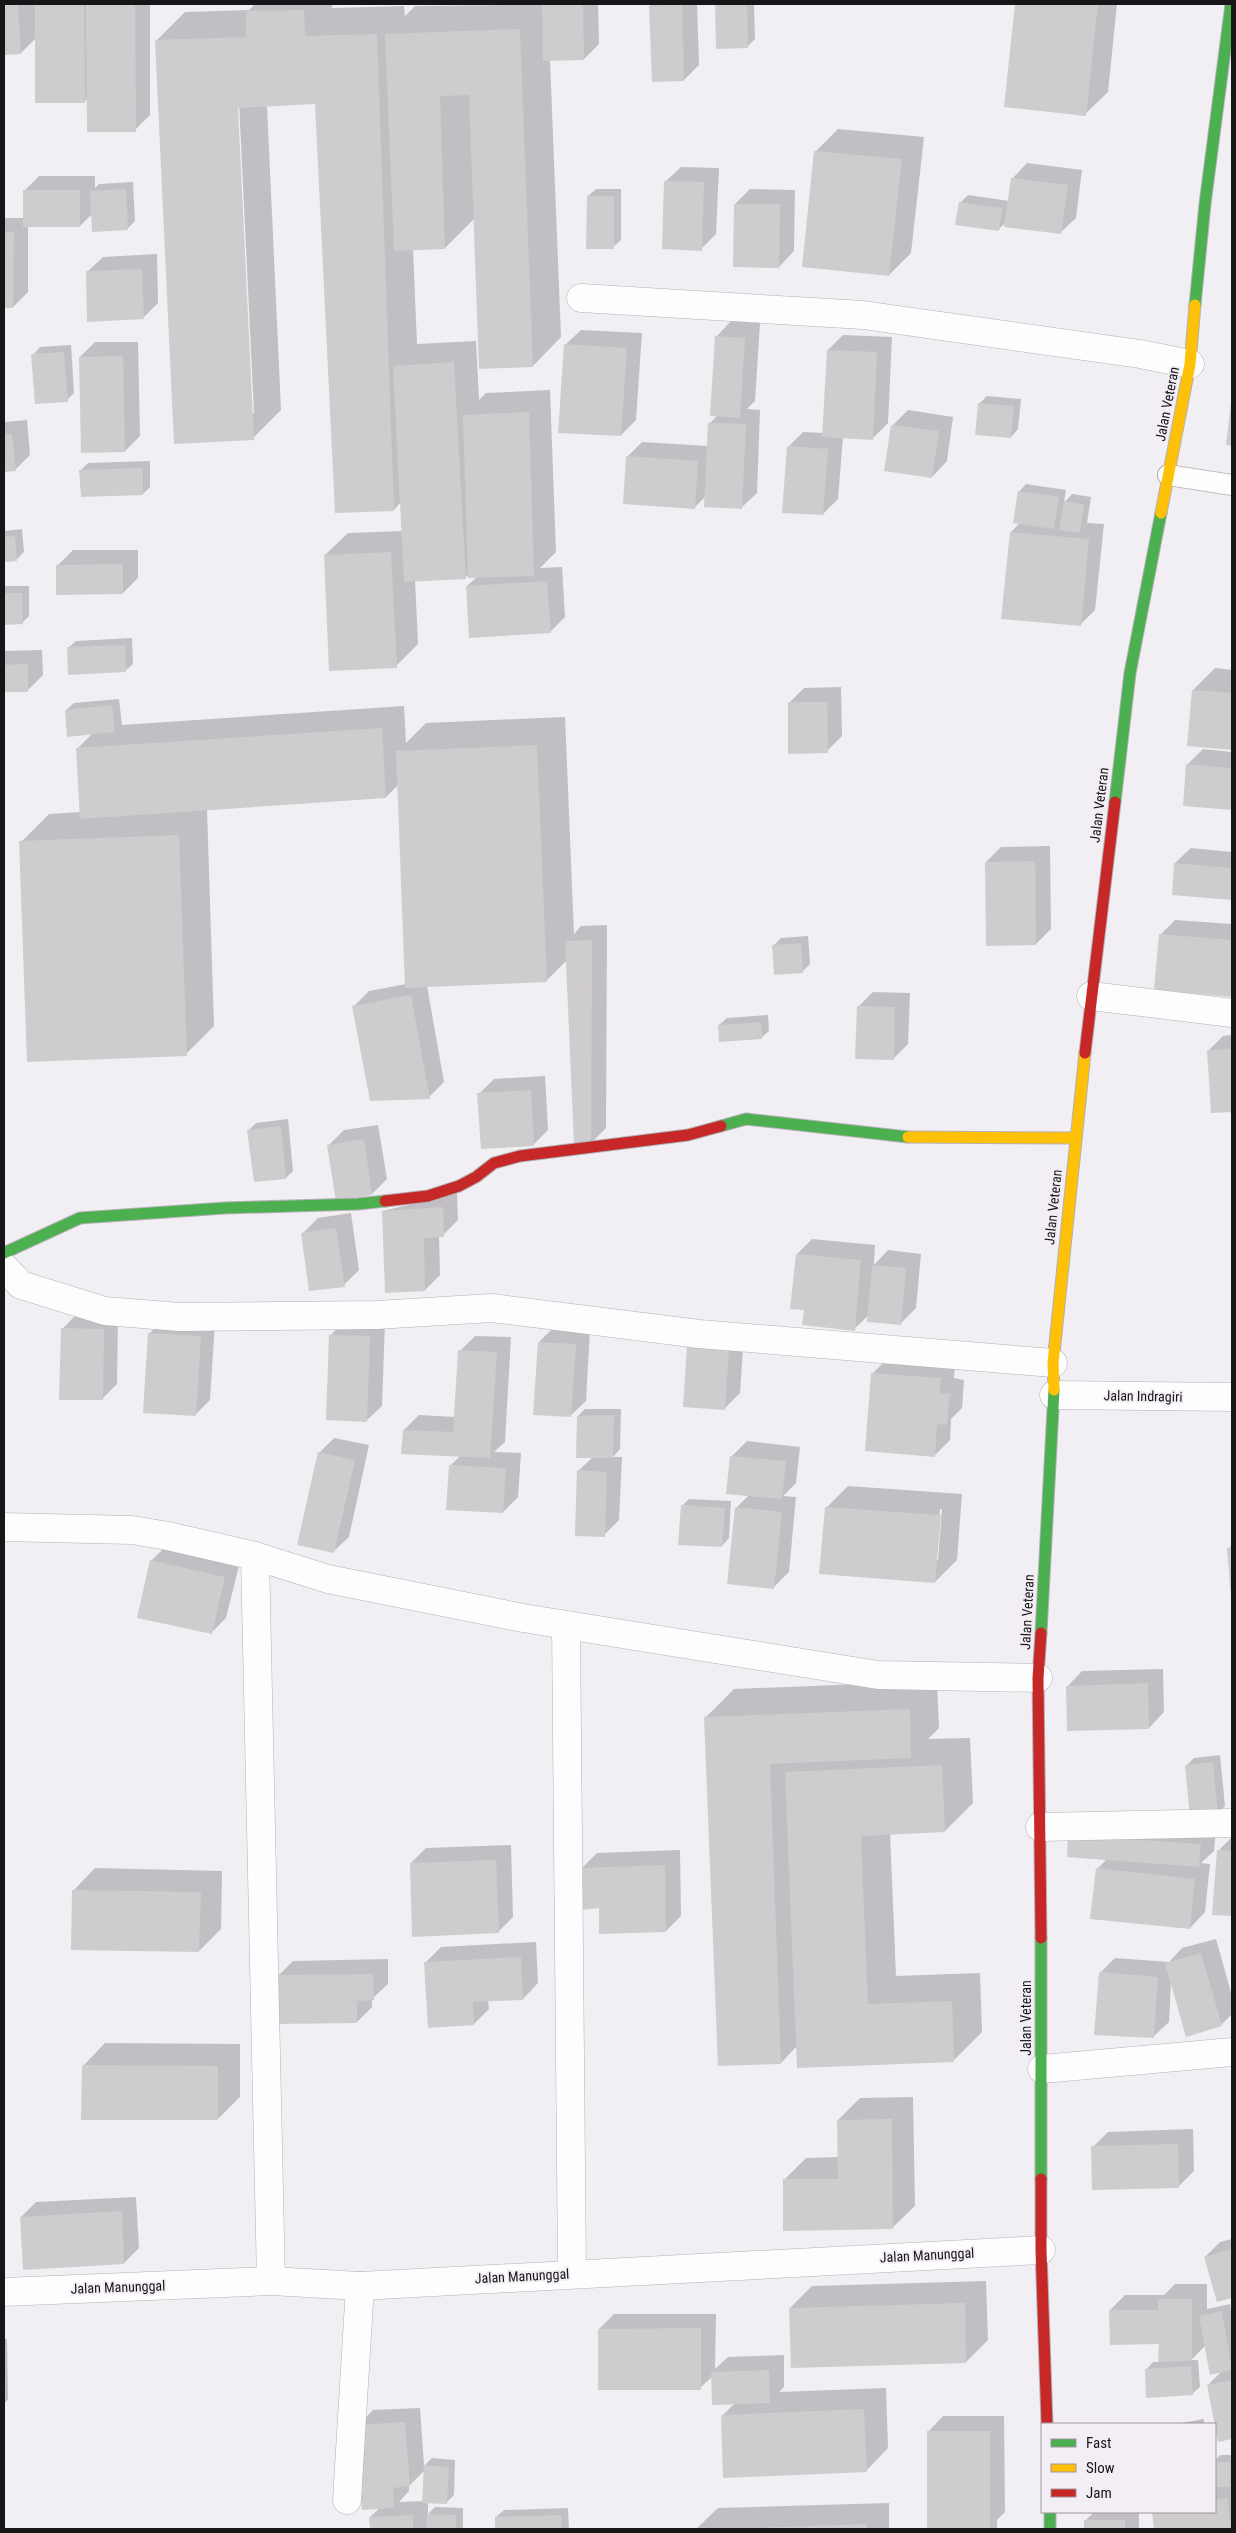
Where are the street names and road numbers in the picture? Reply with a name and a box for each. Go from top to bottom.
street label: Jalan Veteran [1152,365,1182,443]
street label: Jalan Veteran [1086,766,1112,844]
street label: Jalan Veteran [1041,1169,1065,1245]
street label: Jalan Indragiri [1103,1387,1183,1405]
street label: Jalan Veteran [1017,1574,1037,1650]
street label: Jalan Veteran [1018,1980,1034,2056]
street label: Jalan Manunggal [879,2245,975,2265]
street label: Jalan Manunggal [474,2266,570,2286]
street label: Jalan Manunggal [70,2277,166,2297]

